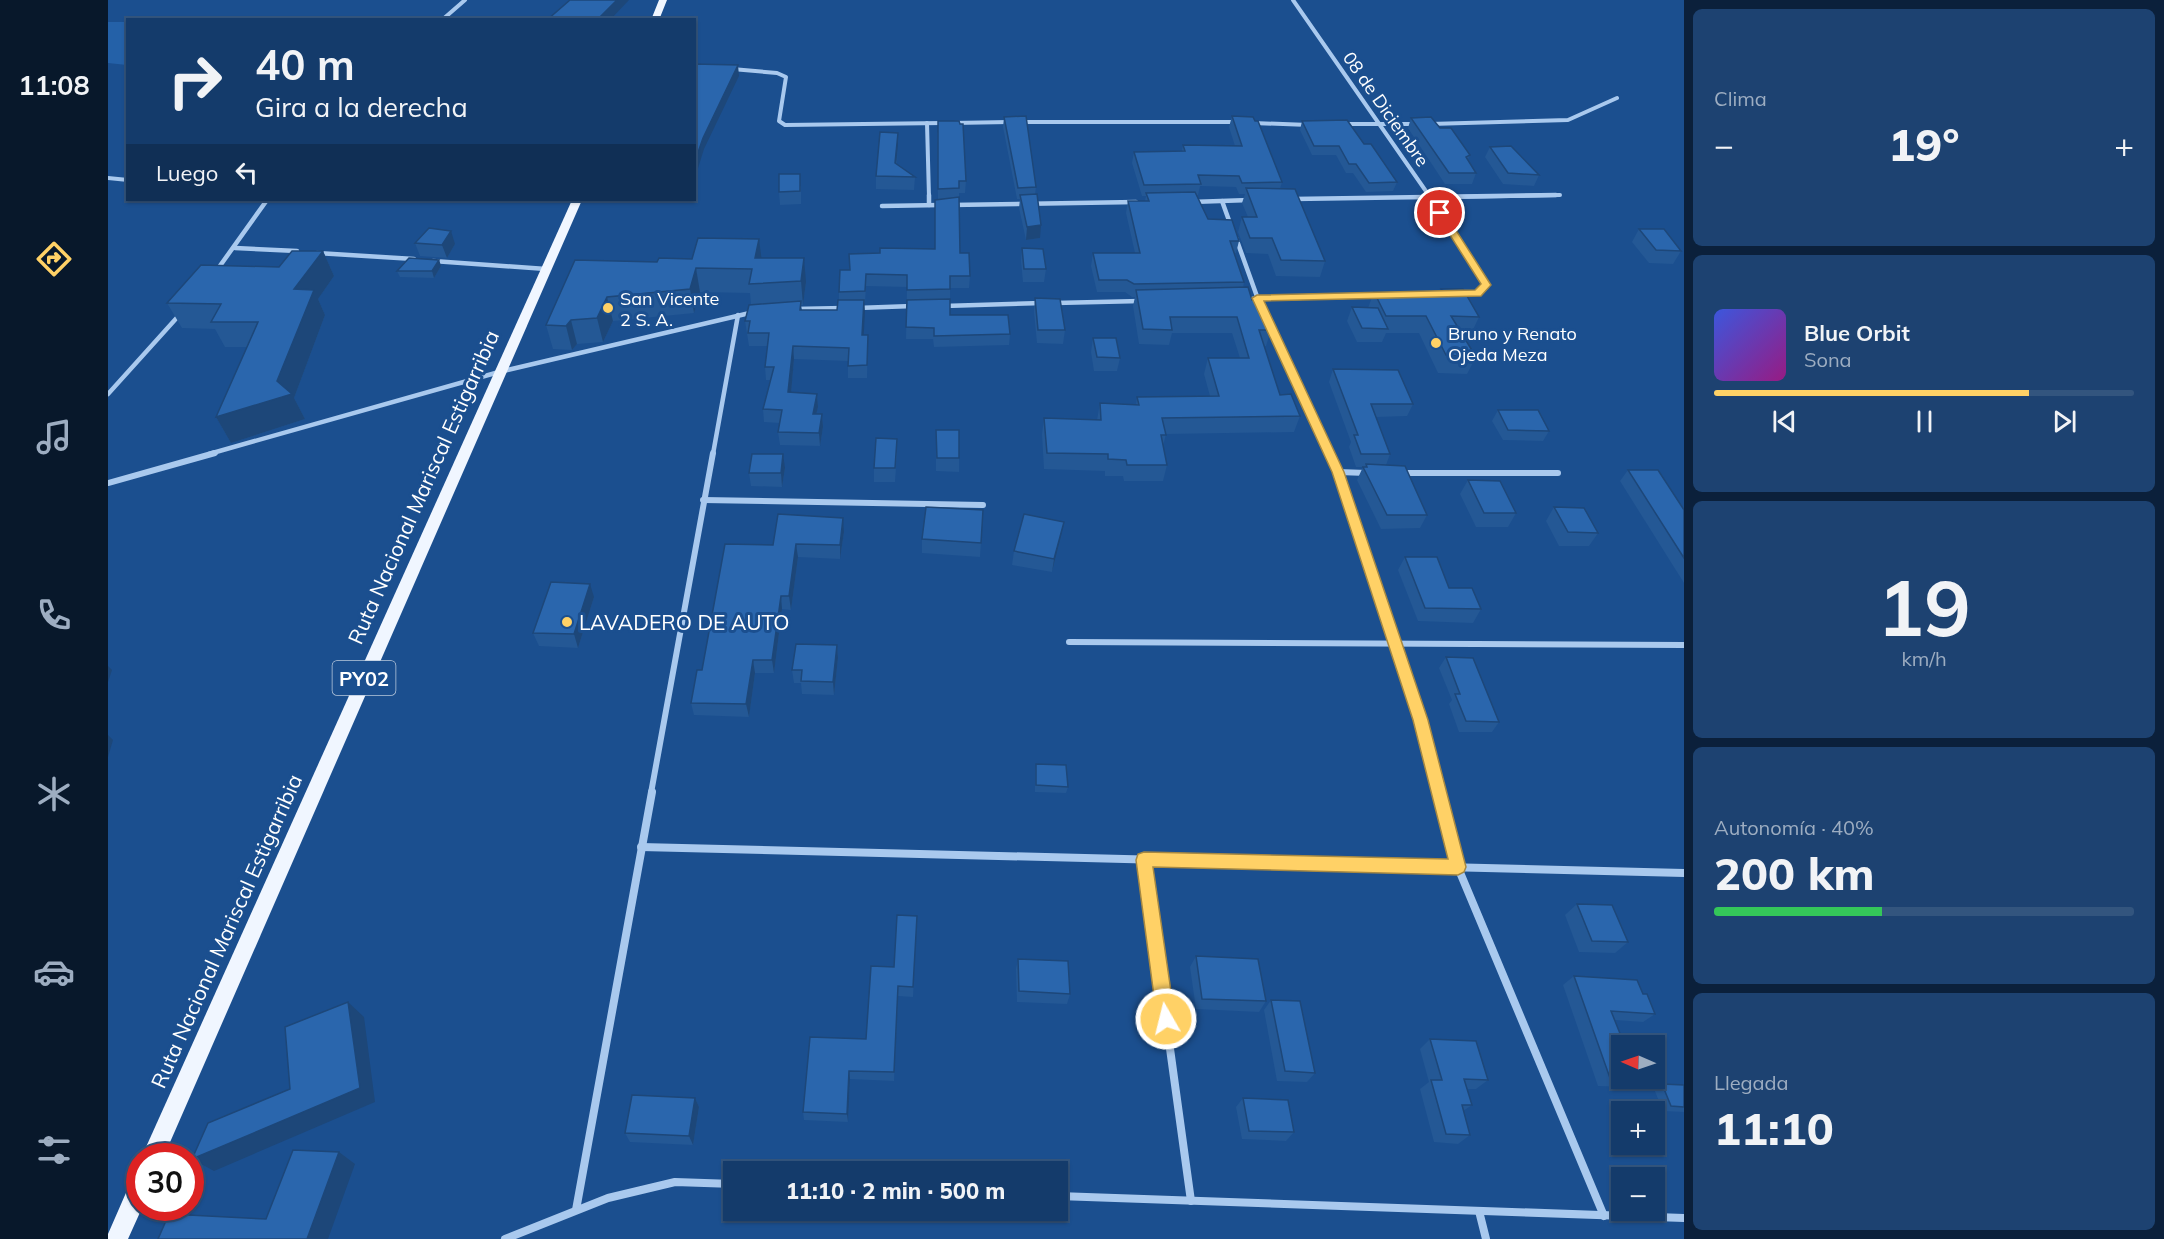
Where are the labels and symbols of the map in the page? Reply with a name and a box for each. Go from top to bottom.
street label: 08 de Diciembre [1338,47,1434,171]
pin [1414,187,1465,238]
place label: San Vicente 2 S. A. [620,287,719,331]
marker: San Vicente 2 S. A. [601,301,615,315]
place label: Bruno y Renato Ojeda Meza [1448,322,1577,366]
street label: Ruta Nacional Mariscal Estigarribia [342,326,504,648]
marker: Bruno y Renato Ojeda Meza [1429,336,1443,350]
place label: LAVADERO DE AUTO [579,609,790,635]
marker: LAVADERO DE AUTO [560,615,574,629]
road number: PY02 [332,661,396,695]
street label: Ruta Nacional Mariscal Estigarribia [145,770,307,1092]
position arrow [1134,987,1198,1051]
north arrow [1611,1035,1665,1089]
speed limit sign: 30 [126,1143,204,1221]

